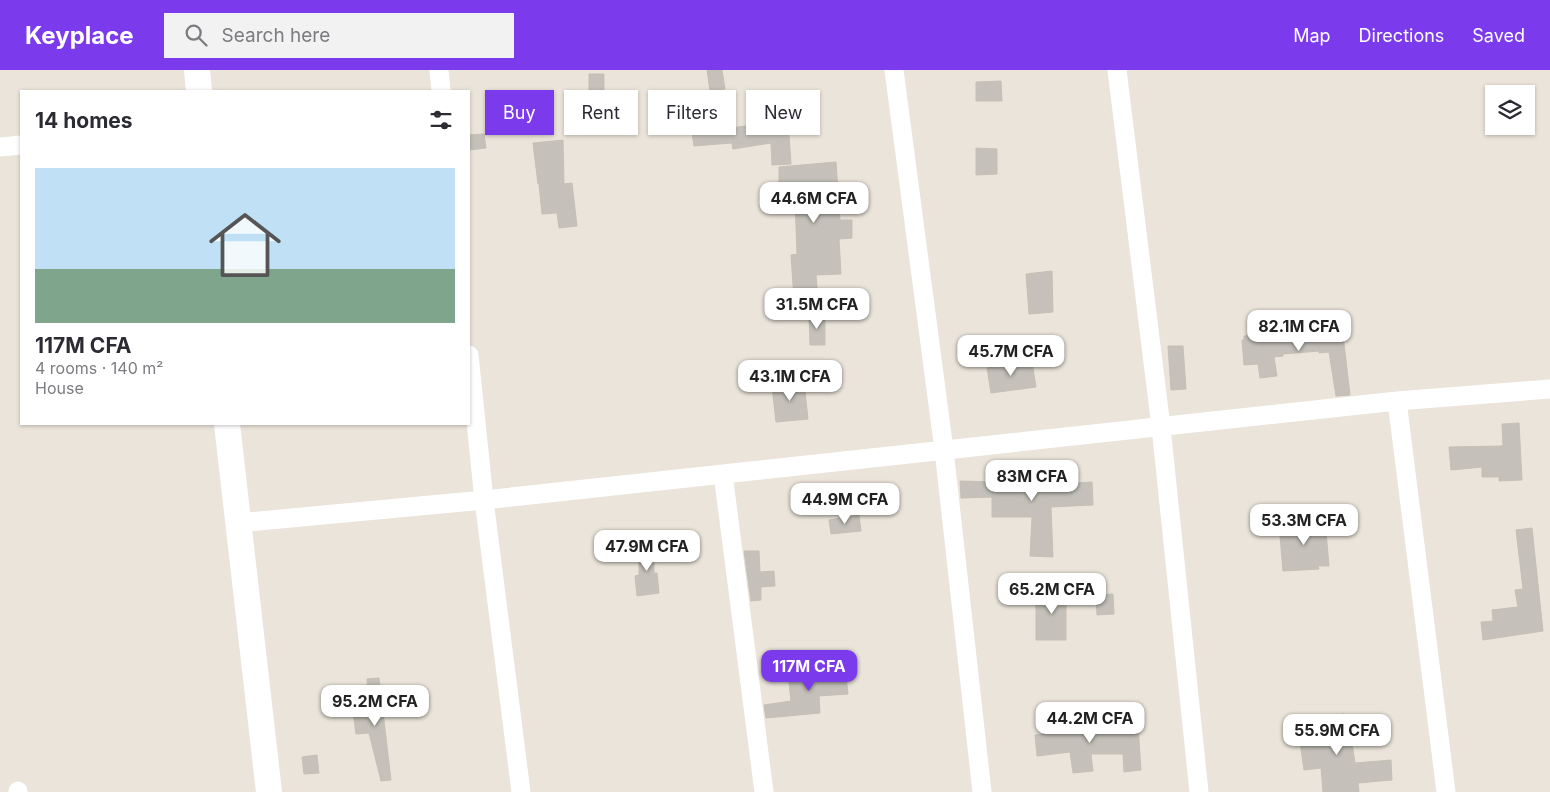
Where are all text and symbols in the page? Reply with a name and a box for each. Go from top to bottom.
search box [164,13,514,58]
text: Keyplace [25,21,134,50]
icon: search [182,21,210,49]
text: Search here [222,24,330,47]
text: Map [1293,25,1331,46]
text: Directions [1359,25,1444,46]
text: Saved [1472,25,1525,46]
map controls [1485,85,1535,135]
button: layers [1485,85,1535,135]
chip: Buy [485,90,554,135]
chip: Rent [564,90,638,135]
chip: Filters [648,90,736,135]
chip: New [746,90,820,135]
icon: filters [427,106,455,134]
text: 14 homes [35,108,133,133]
pin: 44.6M CFA [757,182,871,224]
text: 44.6M CFA [771,188,857,208]
icon: home [200,200,290,290]
pin: 31.5M CFA [760,288,874,330]
text: 31.5M CFA [775,294,859,314]
pin: 82.1M CFA [1242,310,1356,352]
text: 82.1M CFA [1258,316,1340,336]
text: 117M CFA [35,333,132,358]
pin: 45.7M CFA [954,334,1068,377]
text: 45.7M CFA [968,341,1054,361]
text: 4 rooms · 140 m² [35,358,163,378]
pin: 43.1M CFA [733,360,847,402]
text: 43.1M CFA [749,366,831,386]
text: House [35,378,84,398]
pin: 83M CFA [986,460,1078,502]
text: 83M CFA [996,466,1068,486]
pin: 44.9M CFA [788,482,902,525]
text: 44.9M CFA [801,489,889,509]
pin: 53.3M CFA [1247,504,1361,546]
text: 53.3M CFA [1261,510,1347,530]
pin: 47.9M CFA [590,530,704,572]
text: 47.9M CFA [605,536,689,556]
pin: 65.2M CFA [995,572,1109,615]
text: 65.2M CFA [1009,579,1095,599]
pin: 117M CFA [757,650,861,692]
text: 117M CFA [772,656,846,676]
pin: 95.2M CFA [318,684,432,727]
text: 95.2M CFA [332,691,418,711]
pin: 44.2M CFA [1033,702,1147,744]
text: 44.2M CFA [1047,708,1133,728]
pin: 55.9M CFA [1280,714,1394,756]
text: 55.9M CFA [1294,720,1380,740]

